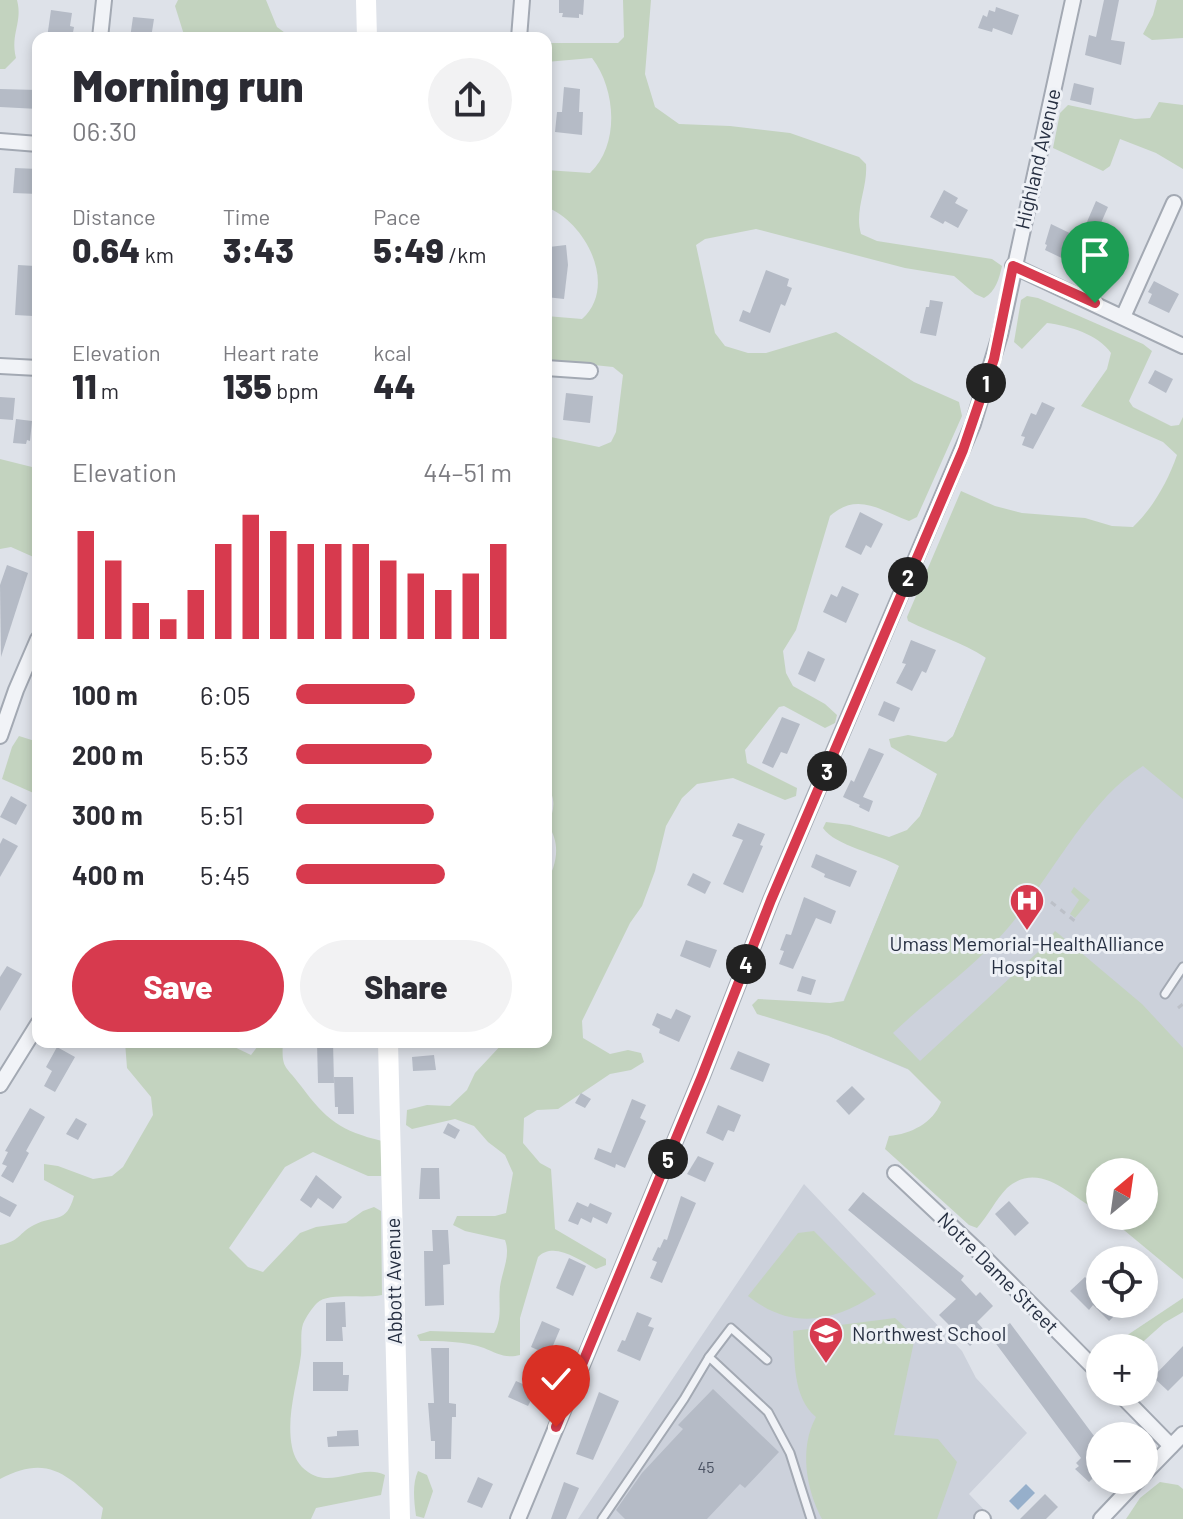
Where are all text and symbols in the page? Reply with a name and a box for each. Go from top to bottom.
text: Morning run [72,58,304,111]
button: share [428,58,512,142]
street label: Highland Avenue [1009,86,1065,231]
text: 06:30 [72,115,137,146]
text: Distance [72,203,156,229]
text: Time [223,203,270,229]
text: Pace [373,203,421,229]
pin [1061,221,1129,303]
text: 0.64 [72,229,140,270]
text: 3:43 [223,229,294,270]
text: 5:49 [373,229,444,270]
icon: arrive [1073,233,1117,277]
text: km [140,241,174,267]
text: /km [444,241,486,267]
text: Elevation [72,339,161,365]
text: Heart rate [223,339,319,365]
text: kcal [373,339,412,365]
pin: 1 [966,363,1006,403]
text: 11 [72,365,96,406]
text: 135 [223,365,272,406]
text: 44 [373,365,416,406]
text: 1 [982,370,990,396]
text: m [96,377,119,403]
text: bpm [272,377,319,403]
text: Elevation [72,456,177,487]
text: 44–51 m [423,456,512,487]
pin: 2 [888,557,928,597]
text: 2 [902,564,914,590]
text: 100 m [72,679,138,710]
text: 6:05 [200,679,250,710]
text: 200 m [72,739,143,770]
text: 5:53 [200,739,249,770]
pin: 3 [807,751,847,791]
text: 3 [821,758,833,784]
text: 300 m [72,799,143,830]
text: 5:51 [200,799,244,830]
text: 400 m [72,859,144,890]
text: 5:45 [200,859,250,890]
hospital icon: Umass Memorial-HealthAlliance Hospital [1008,882,1046,932]
place label: Umass Memorial-HealthAlliance Hospital [890,931,1164,978]
button: Save [72,940,284,1032]
button: Share [300,940,512,1032]
pin: 4 [726,944,766,984]
text: 4 [739,951,753,977]
pin: 5 [648,1139,688,1179]
text: 5 [662,1146,674,1172]
north arrow [1086,1158,1158,1230]
map controls [1086,1158,1158,1494]
street label: Notre Dame Street [933,1207,1064,1338]
street label: Abbott Avenue [380,1217,406,1345]
button: locate [1086,1246,1158,1318]
school or university icon: Northwest School [807,1315,845,1365]
place label: Northwest School [852,1321,1006,1345]
button: + [1086,1334,1158,1406]
pin [522,1345,590,1427]
icon: check [534,1357,578,1401]
button: − [1086,1422,1158,1494]
house number: 45 [697,1457,715,1476]

